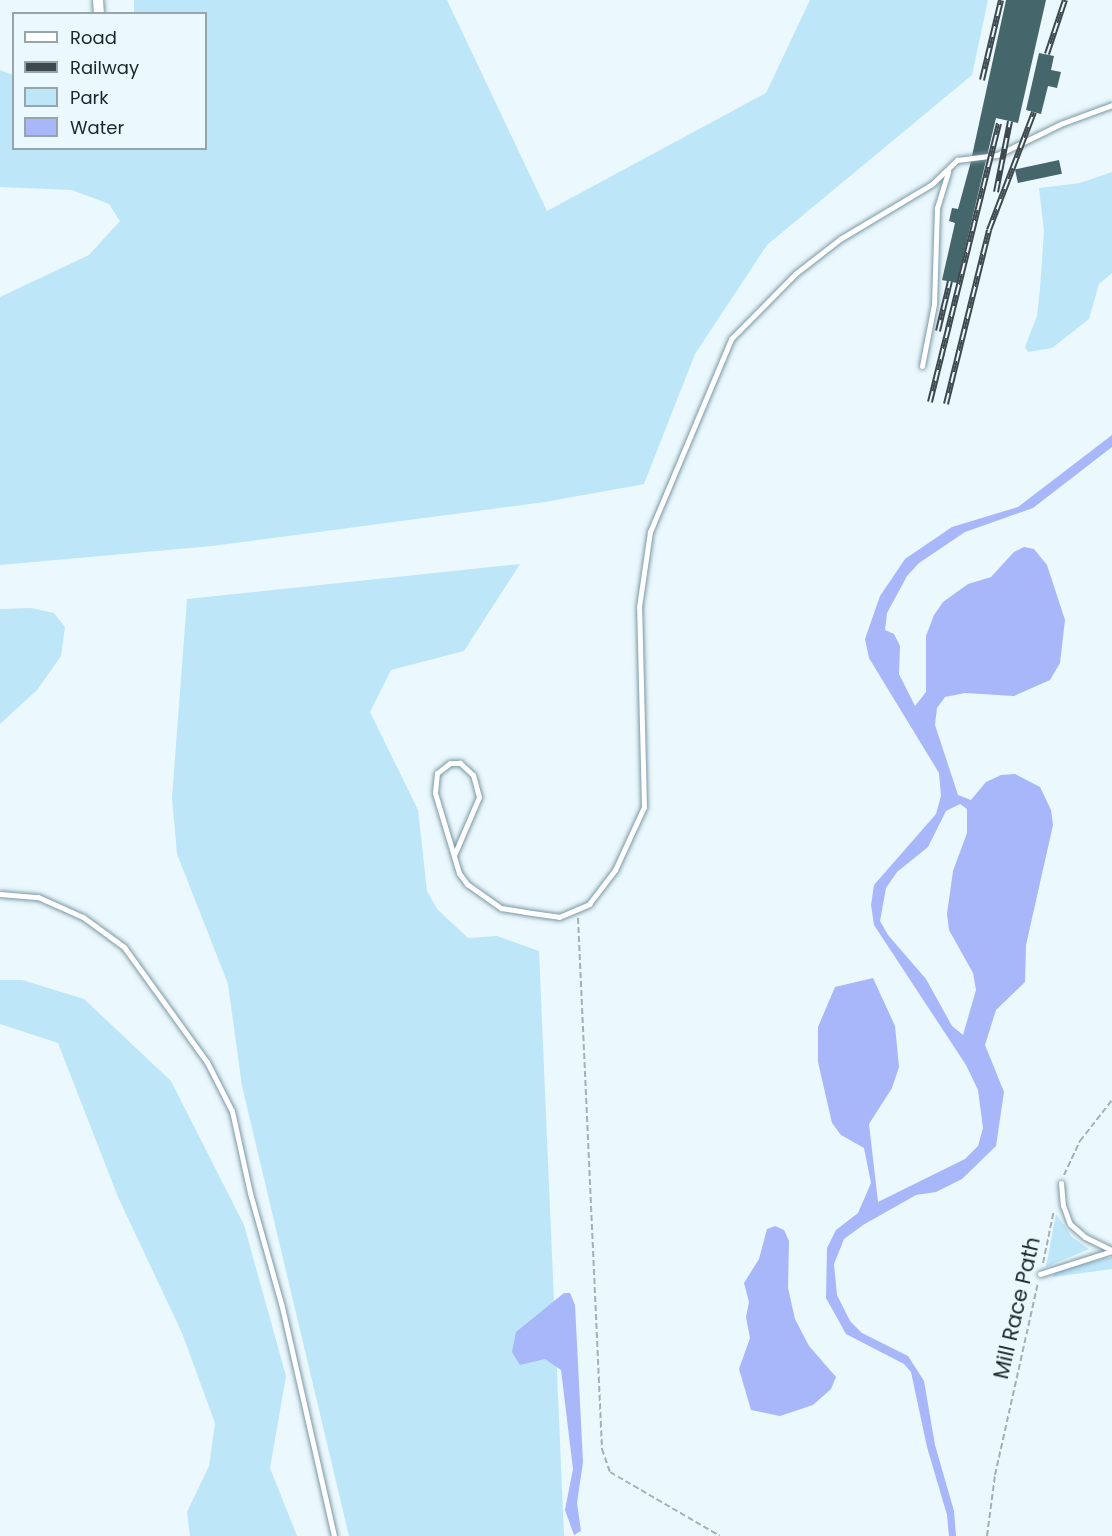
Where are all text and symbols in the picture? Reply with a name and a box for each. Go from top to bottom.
legend [12,12,207,150]
text: Road [70,25,117,50]
text: Railway [70,55,139,80]
text: Park [70,85,109,110]
text: Water [70,115,124,140]
street label: Mill Race Path [988,1235,1046,1381]

